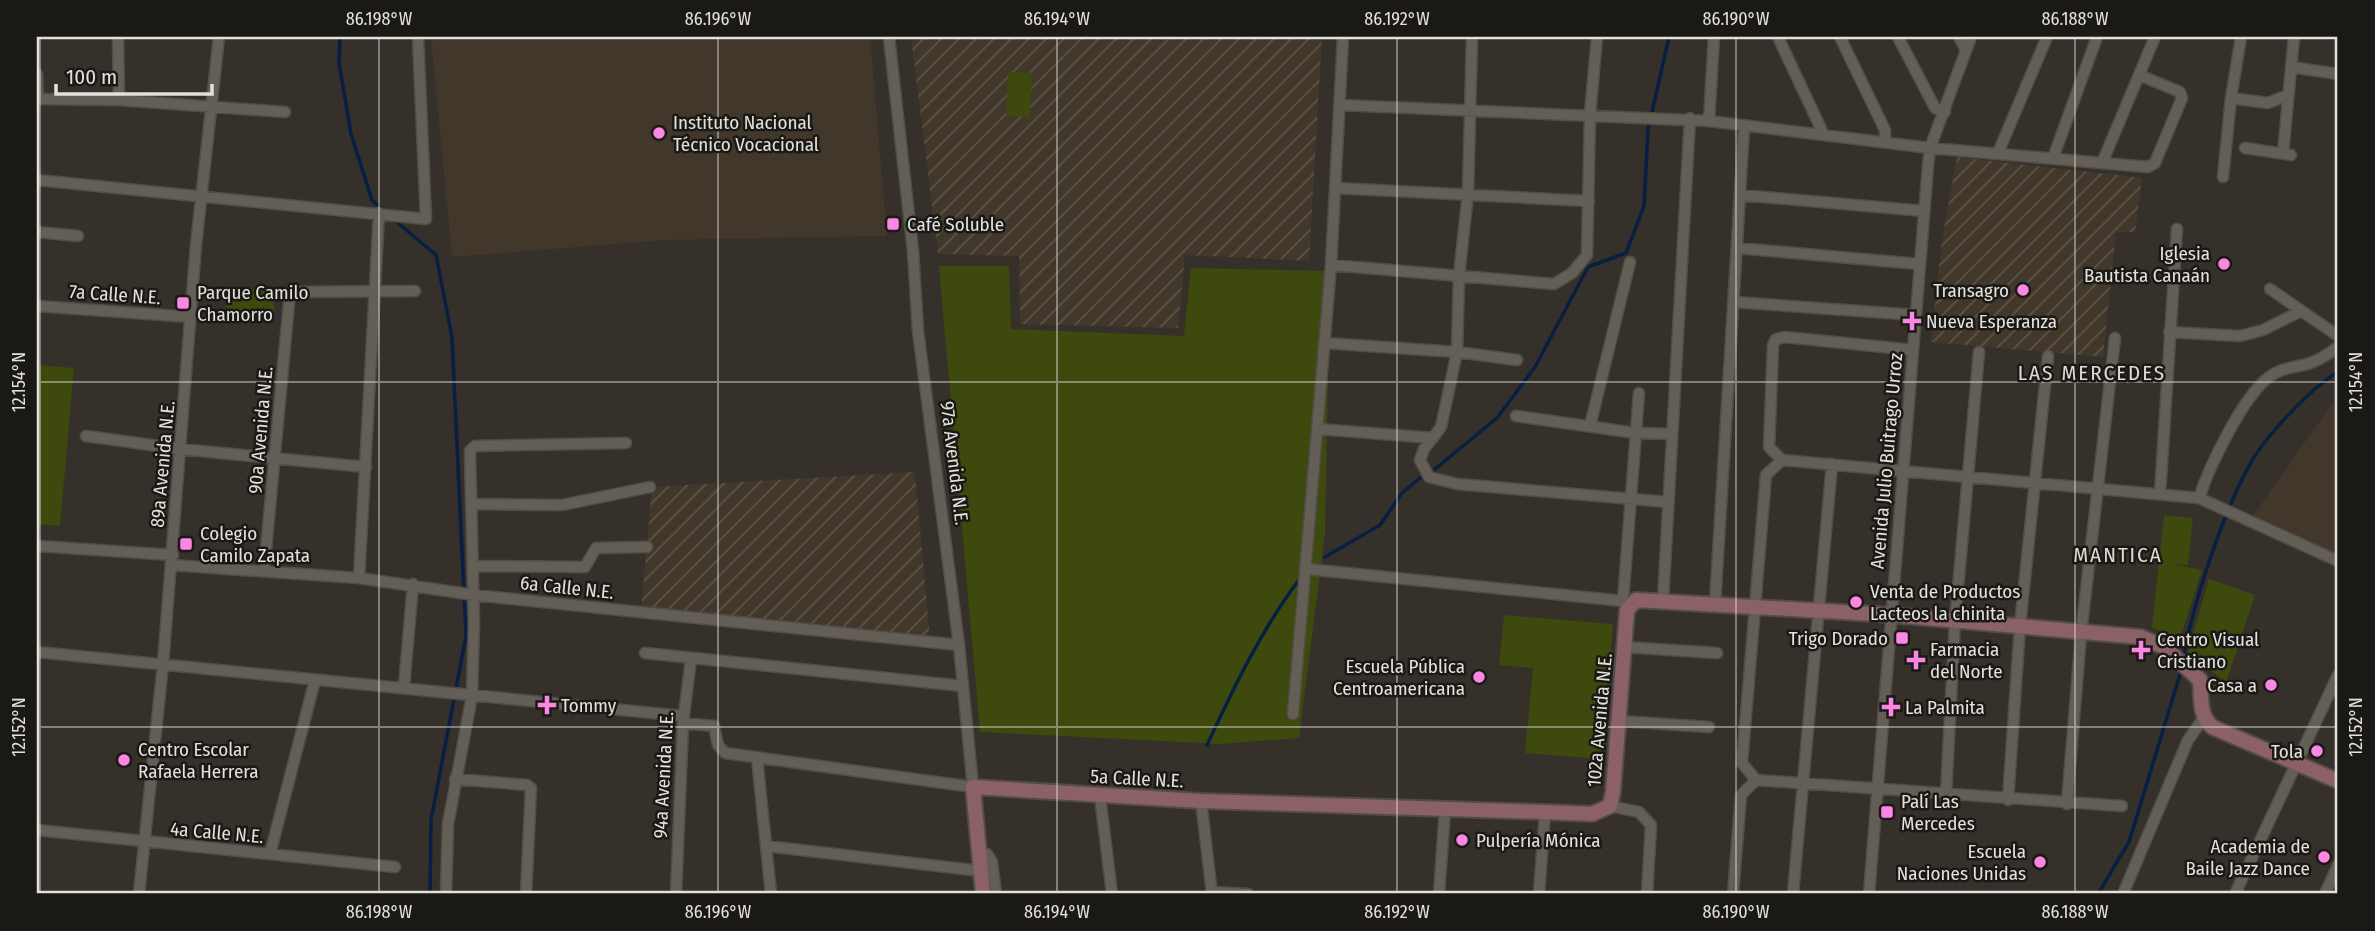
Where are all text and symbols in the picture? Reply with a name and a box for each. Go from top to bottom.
text: 86.198°W [346,8,413,30]
text: 86.196°W [685,8,752,30]
text: 86.194°W [1024,8,1091,30]
text: 86.192°W [1364,8,1430,30]
text: 86.190°W [1702,8,1770,30]
text: 86.188°W [2042,8,2109,30]
scale bar [56,52,212,96]
text: 100 m [66,64,117,90]
place label: Instituto Nacional Técnico Vocacional [673,111,819,156]
marker: Instituto Nacional Técnico Vocacional [651,125,667,141]
place label: Café Soluble [907,213,1004,236]
marker: Café Soluble [885,216,901,232]
place label: Iglesia Bautista Canaán [2084,242,2210,287]
marker: Iglesia Bautista Canaán [2216,256,2232,272]
place label: Transagro [1933,279,2009,302]
street label: 7a Calle N.E. [68,280,162,309]
place label: Parque Camilo Chamorro [197,281,308,326]
marker: Transagro [2015,282,2031,298]
marker: Parque Camilo Chamorro [175,295,191,311]
place label: Nueva Esperanza [1926,310,2057,333]
marker: Nueva Esperanza [1904,313,1920,329]
text: 12.154°N [8,352,30,412]
street label: Avenida Julio Buitrago Urroz [1866,352,1907,570]
text: 12.154°N [2345,352,2367,412]
district label: LAS MERCEDES [2018,360,2166,386]
street label: 90a Avenida N.E. [243,365,278,495]
street label: 89a Avenida N.E. [146,400,179,528]
street label: 97a Avenida N.E. [935,400,974,526]
place label: Colegio Camilo Zapata [200,522,310,567]
marker: Colegio Camilo Zapata [178,536,194,552]
district label: MANTICA [2073,542,2163,568]
street label: 6a Calle N.E. [519,571,615,604]
place label: Venta de Productos Lacteos la chinita [1870,580,2020,625]
marker: Venta de Productos Lacteos la chinita [1848,594,1864,610]
place label: Trigo Dorado [1789,627,1888,650]
place label: Centro Visual Cristiano [2157,628,2259,673]
marker: Trigo Dorado [1894,630,1910,646]
place label: Farmacia del Norte [1930,638,2003,683]
marker: Centro Visual Cristiano [2131,640,2151,660]
street label: 102a Avenida N.E. [1582,652,1617,788]
marker: Farmacia del Norte [1908,652,1924,668]
place label: Escuela Pública Centroamericana [1333,655,1465,700]
marker: Escuela Pública Centroamericana [1471,669,1487,685]
place label: Casa a [2207,674,2257,697]
marker: Casa a [2263,677,2279,693]
place label: Tommy [561,694,617,717]
place label: La Palmita [1905,696,1985,719]
text: 12.152°N [8,697,30,757]
marker: Tommy [539,697,555,713]
text: 12.152°N [2345,697,2367,757]
marker: La Palmita [1883,699,1899,715]
street label: 94a Avenida N.E. [649,711,678,839]
place label: Centro Escolar Rafaela Herrera [138,738,259,783]
place label: Tola [2271,740,2303,763]
marker: Tola [2309,743,2325,759]
marker: Centro Escolar Rafaela Herrera [116,752,132,768]
street label: 5a Calle N.E. [1090,765,1184,792]
place label: Palí Las Mercedes [1901,790,1975,835]
marker: Palí Las Mercedes [1879,804,1895,820]
street label: 4a Calle N.E. [169,817,265,848]
place label: Pulpería Mónica [1476,829,1601,852]
marker: Pulpería Mónica [1454,832,1470,848]
place label: Academia de Baile Jazz Dance [2185,835,2310,880]
place label: Escuela Naciones Unidas [1897,840,2026,885]
marker: Academia de Baile Jazz Dance [2316,849,2332,865]
marker: Escuela Naciones Unidas [2032,854,2048,870]
text: 86.198°W [346,901,413,923]
text: 86.196°W [685,901,752,923]
text: 86.194°W [1024,901,1091,923]
text: 86.192°W [1364,901,1430,923]
text: 86.190°W [1702,901,1770,923]
text: 86.188°W [2042,901,2109,923]

